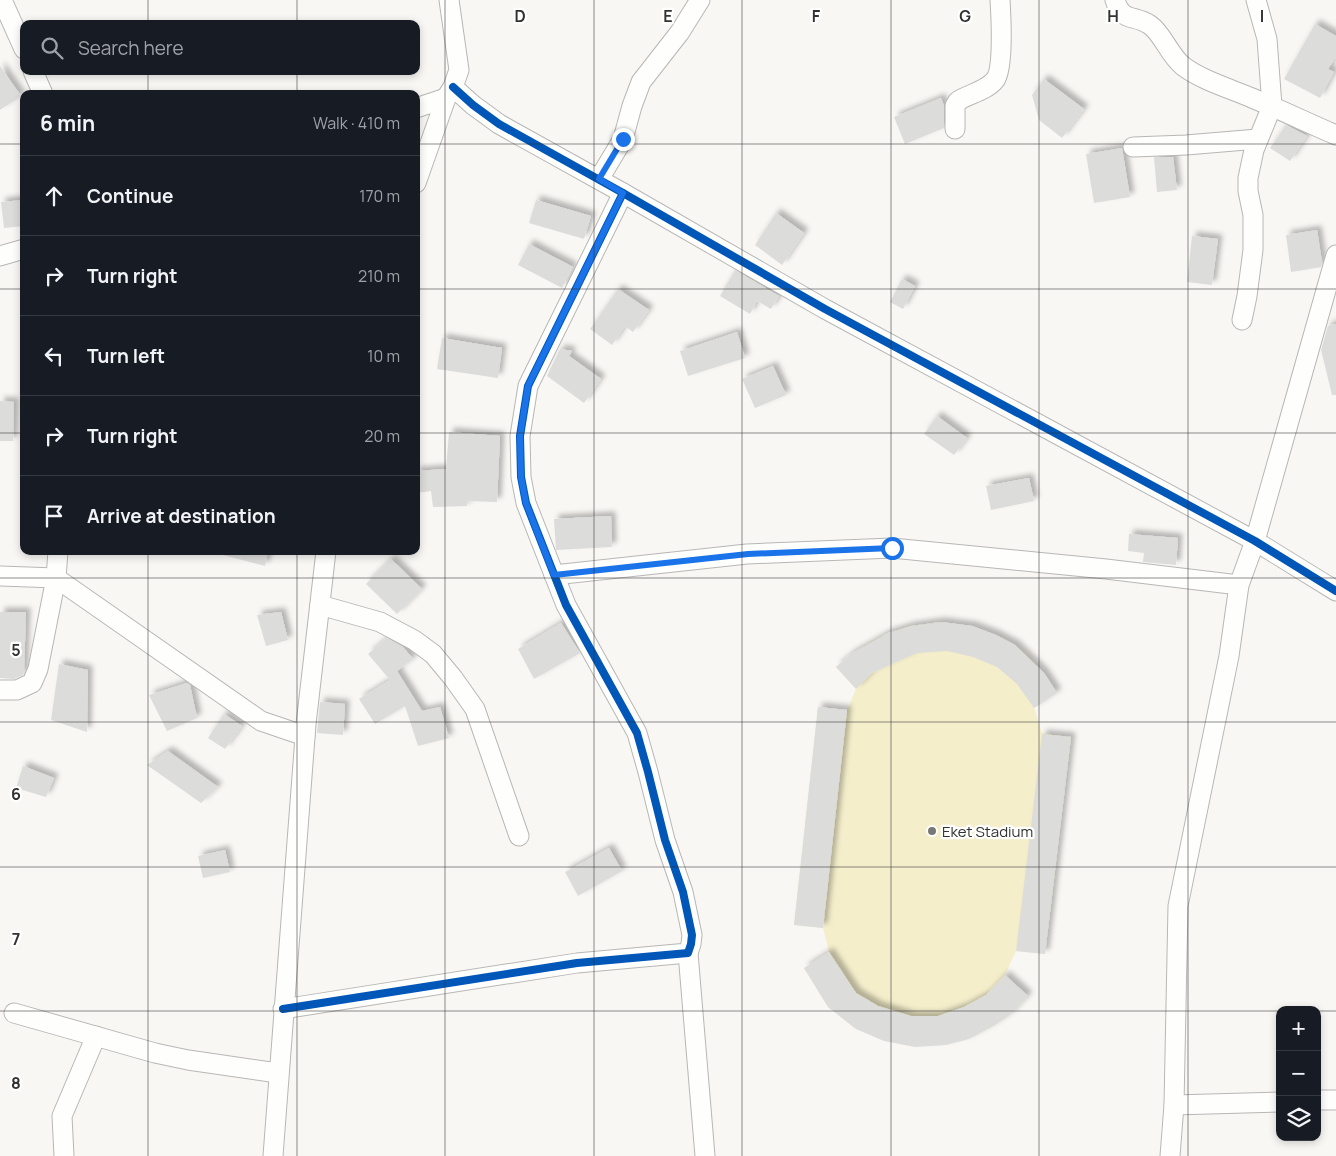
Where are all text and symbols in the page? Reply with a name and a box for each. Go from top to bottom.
text: D [514,5,526,27]
text: E [663,5,673,27]
text: F [812,5,821,27]
text: G [959,5,971,27]
text: H [1107,5,1119,27]
text: I [1260,5,1264,27]
search box [20,20,420,75]
icon: search [38,34,66,62]
text: Search here [78,35,184,61]
text: 6 min [40,109,95,137]
text: Walk · 410 m [313,112,400,134]
route end [612,128,635,151]
icon: ahead [40,182,68,210]
text: Continue [87,183,173,209]
text: 170 m [359,185,400,207]
icon: right [40,262,68,290]
text: Turn right [87,263,177,289]
text: 210 m [358,265,400,287]
icon: left [40,342,68,370]
text: Turn left [87,343,165,369]
text: 10 m [367,345,400,367]
icon: right [40,422,68,450]
text: Turn right [87,423,177,449]
text: 20 m [364,425,400,447]
icon: arrive [40,502,68,530]
text: Arrive at destination [87,503,276,529]
route start [881,537,904,560]
text: 5 [11,639,21,661]
text: 6 [11,783,21,805]
place label: Eket Stadium [942,821,1033,842]
marker: Eket Stadium [926,825,938,837]
text: 7 [12,928,20,950]
map controls [1276,1006,1321,1141]
button: + [1276,1006,1321,1051]
button: − [1276,1051,1321,1096]
text: 8 [11,1072,21,1094]
button: layers [1276,1096,1321,1141]

